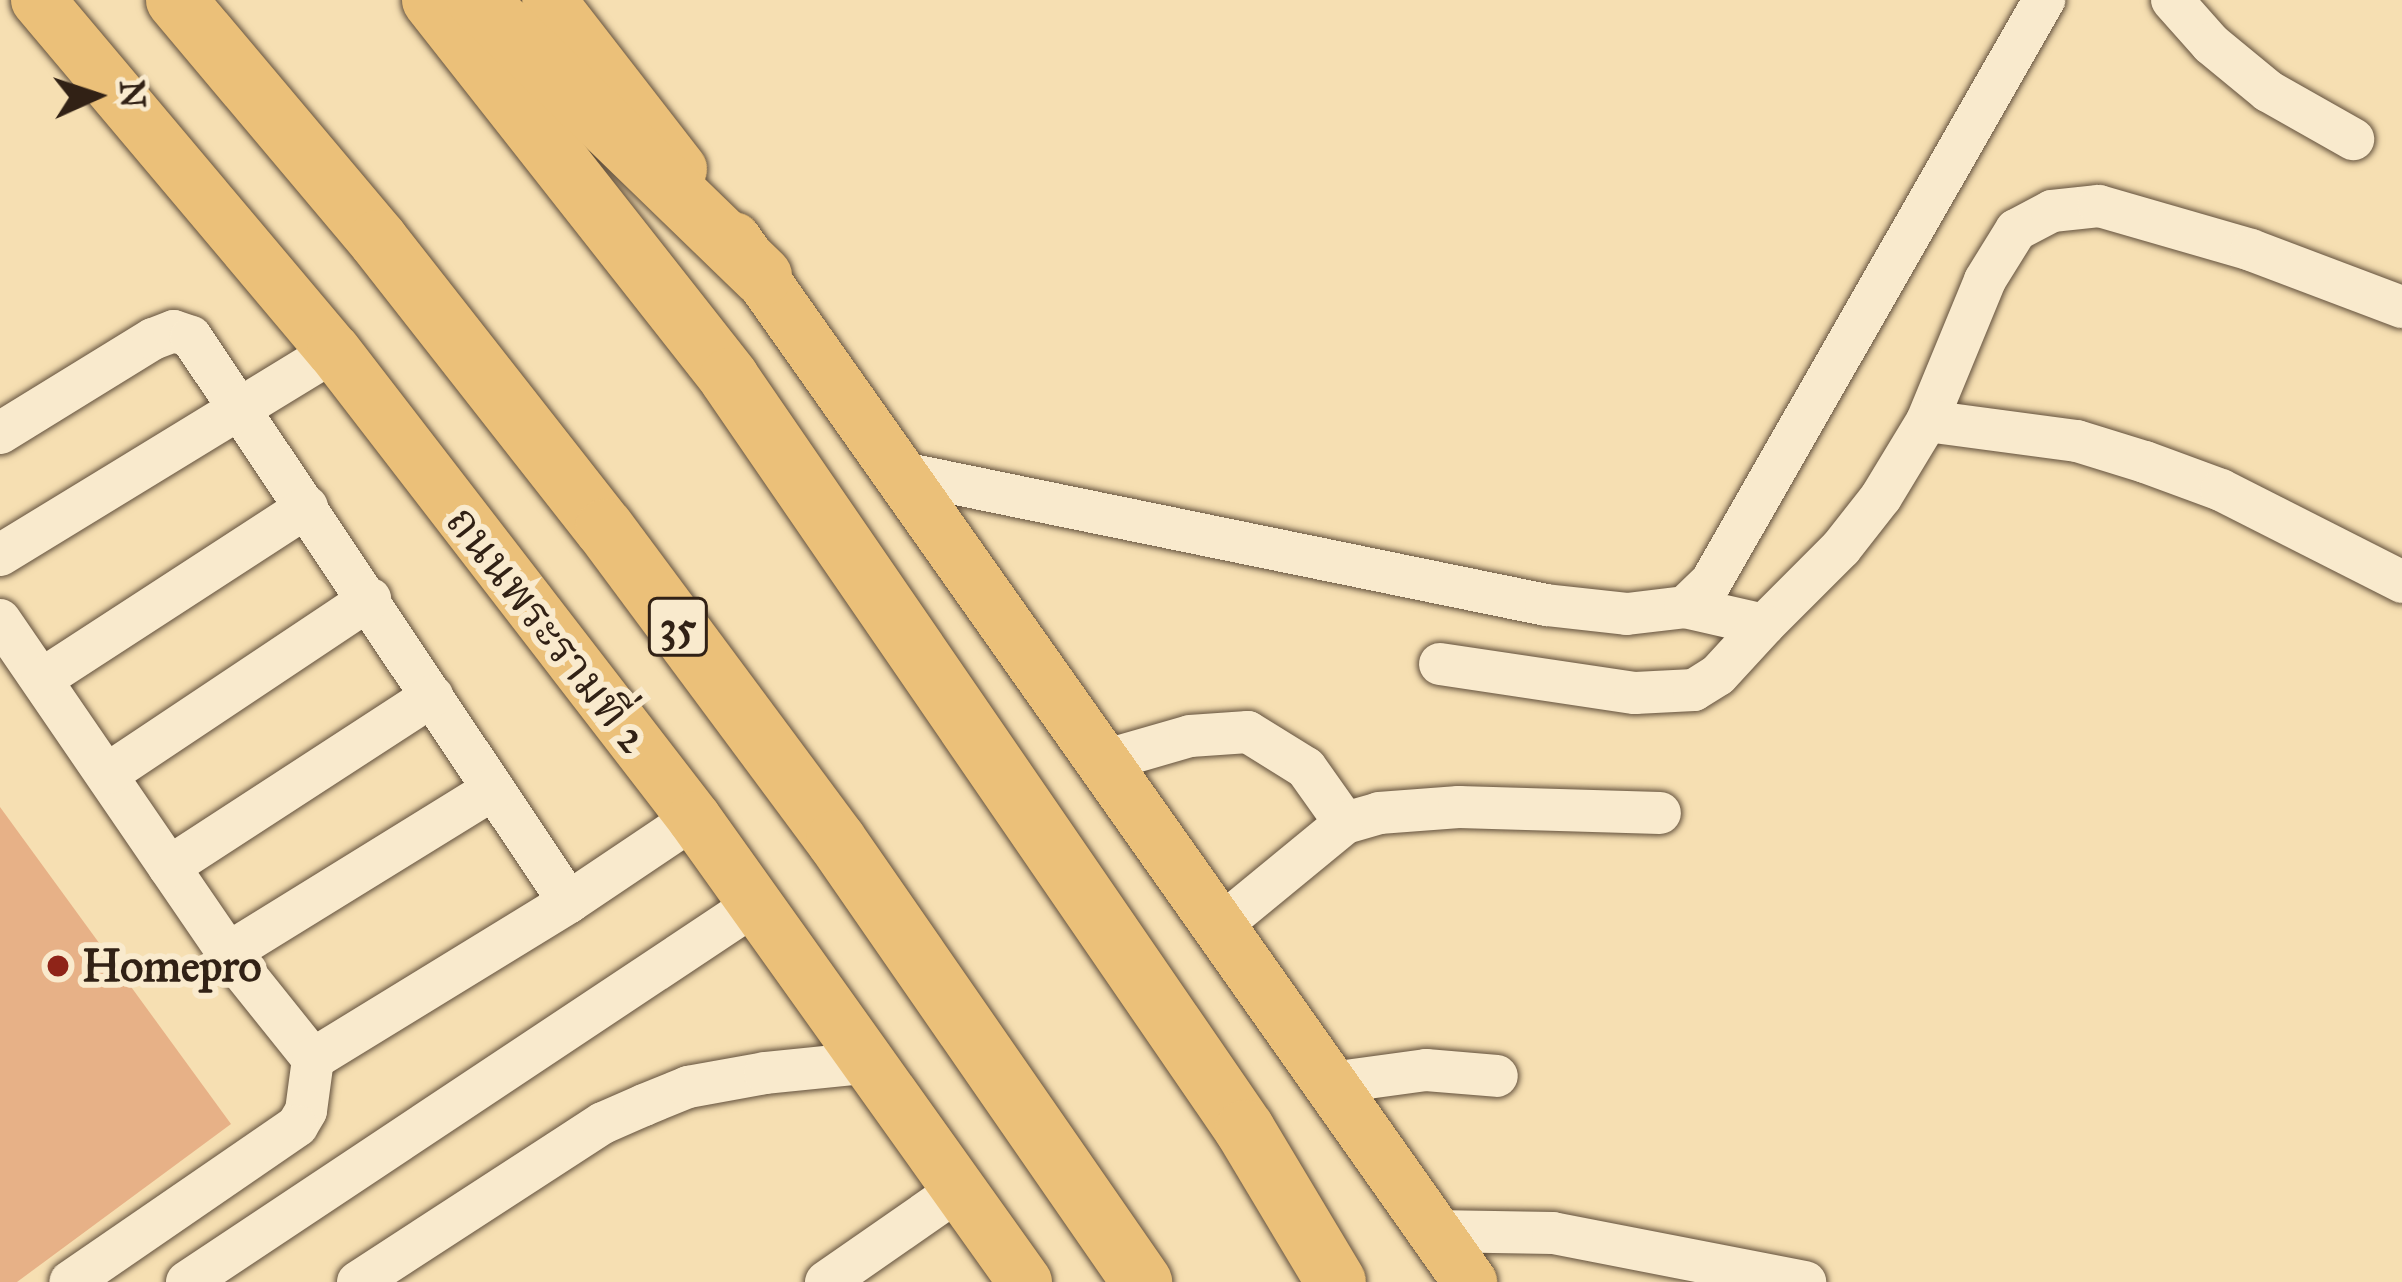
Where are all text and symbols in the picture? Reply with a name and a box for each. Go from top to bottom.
north arrow [36,36,156,156]
text: N [111,79,153,109]
street label: ถนนพระรามที่ 2 [435,495,661,763]
road number: 35 [645,591,711,663]
place label: Homepro [82,939,262,993]
marker: Homepro [45,953,71,979]

